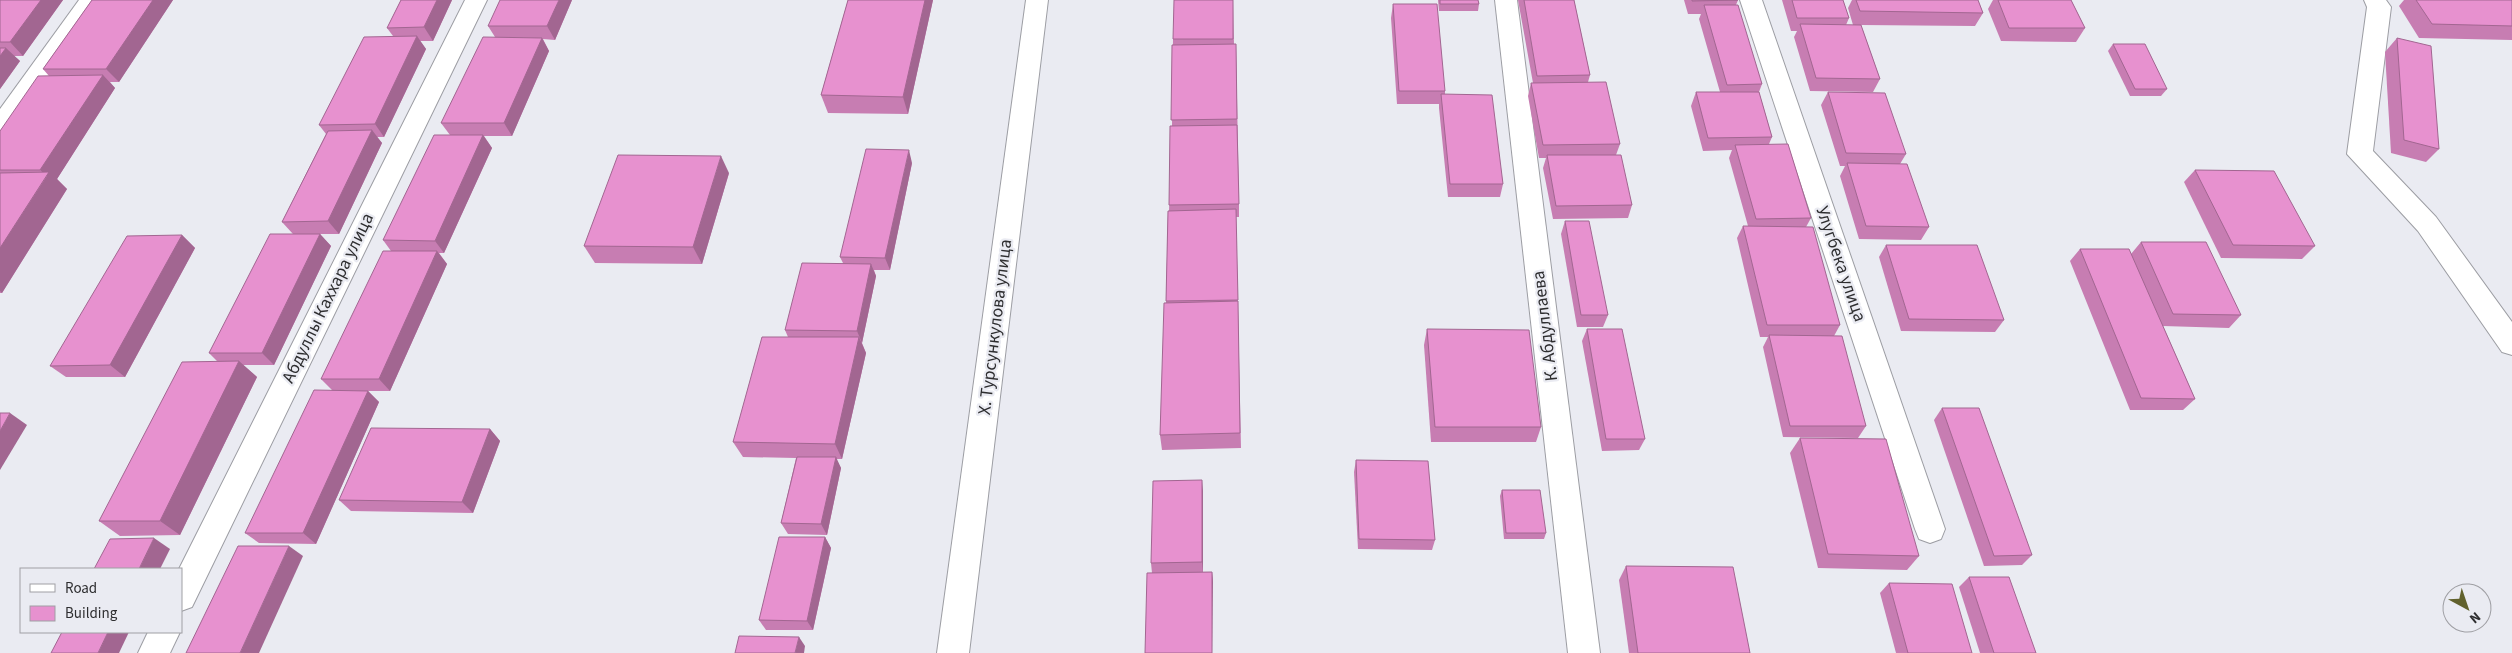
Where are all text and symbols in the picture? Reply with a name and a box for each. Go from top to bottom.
street label: Улугбека улица [1810,203,1872,325]
street label: Абдуллы Каххара улица [276,209,380,387]
street label: Х. Турсункулова улица [972,238,1018,416]
street label: К. Абдуллаева [1526,269,1564,383]
legend [20,568,182,633]
text: Road [65,578,97,599]
north arrow [2442,583,2492,633]
text: Building [65,603,118,624]
text: N [2465,607,2485,628]

